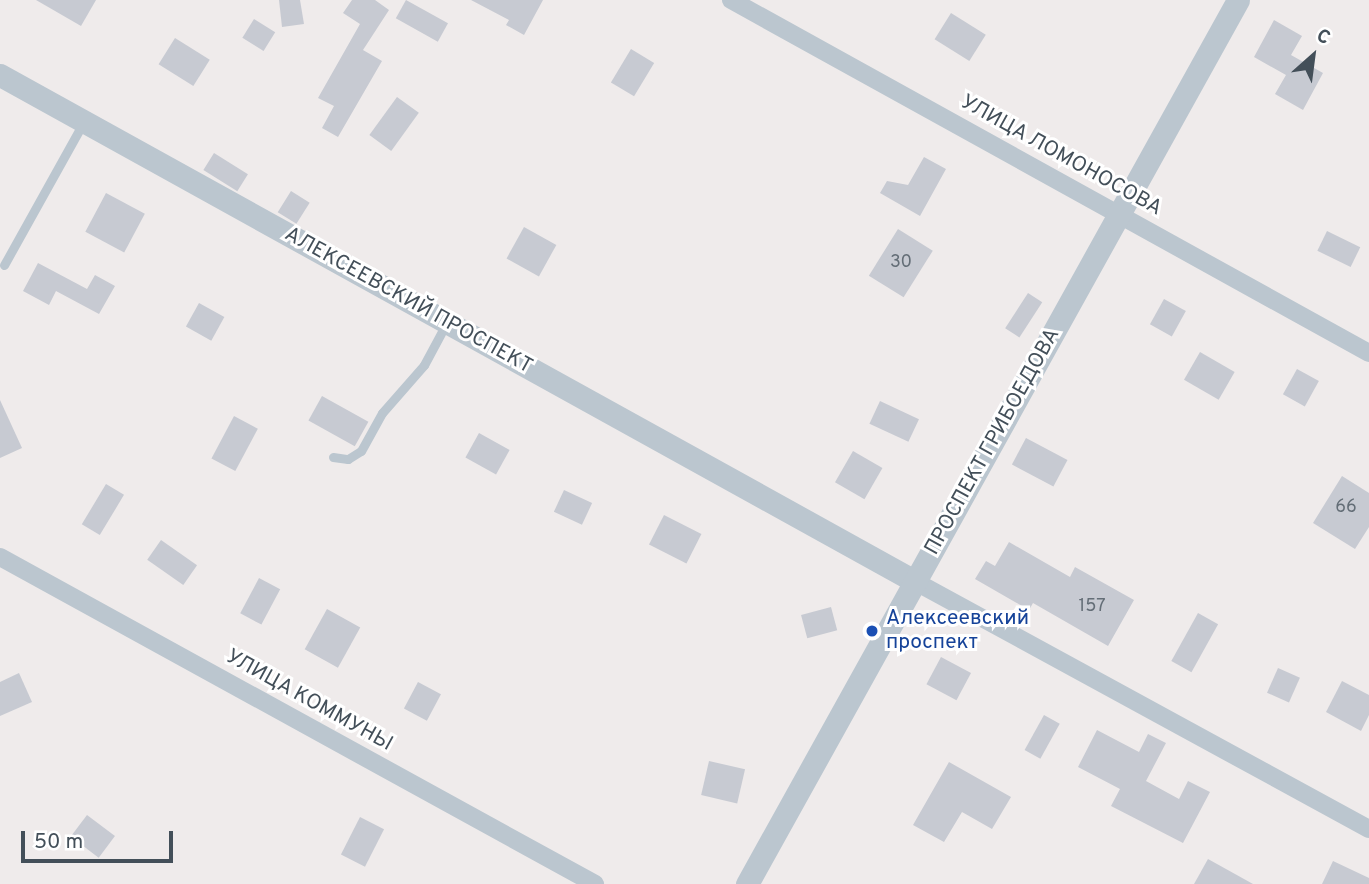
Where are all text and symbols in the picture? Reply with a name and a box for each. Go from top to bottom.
north arrow [1278,21,1348,91]
text: С [1312,24,1334,51]
street label: УЛИЦА ЛОМОНОСОВА [956,90,1166,222]
street label: АЛЕКСЕЕВСКИЙ ПРОСПЕКТ [280,222,536,380]
house number: 30 [890,252,912,274]
street label: ПРОСПЕКТ ГРИБОЕДОВА [920,324,1066,560]
house number: 66 [1335,497,1357,519]
house number: 157 [1078,596,1106,618]
place label: Алексеевский проспект [886,606,1029,656]
marker: Алексеевский проспект [864,623,880,639]
street label: УЛИЦА КОММУНЫ [221,644,397,758]
scale bar [24,818,177,862]
text: 50 m [34,829,83,856]

